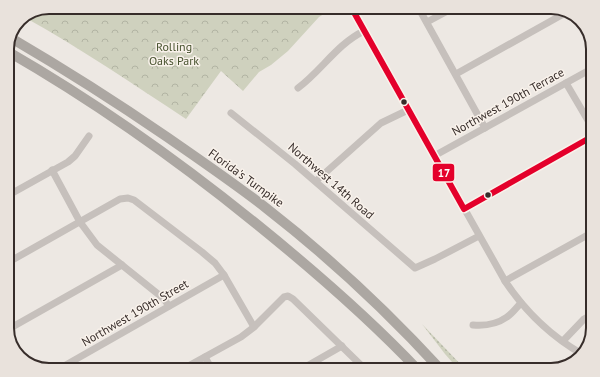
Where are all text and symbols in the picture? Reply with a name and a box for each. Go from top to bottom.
park label: Rolling Oaks Park [149,39,199,68]
street label: Northwest 190th Terrace [449,64,567,139]
unlabelled marker [399,97,409,107]
street label: Northwest 14th Road [285,139,377,222]
street label: Florida's Turnpike [206,145,287,210]
line badge: 17 [432,163,455,182]
text: 17 [438,166,450,180]
unlabelled marker [483,190,493,200]
street label: Northwest 190th Street [79,276,191,349]

